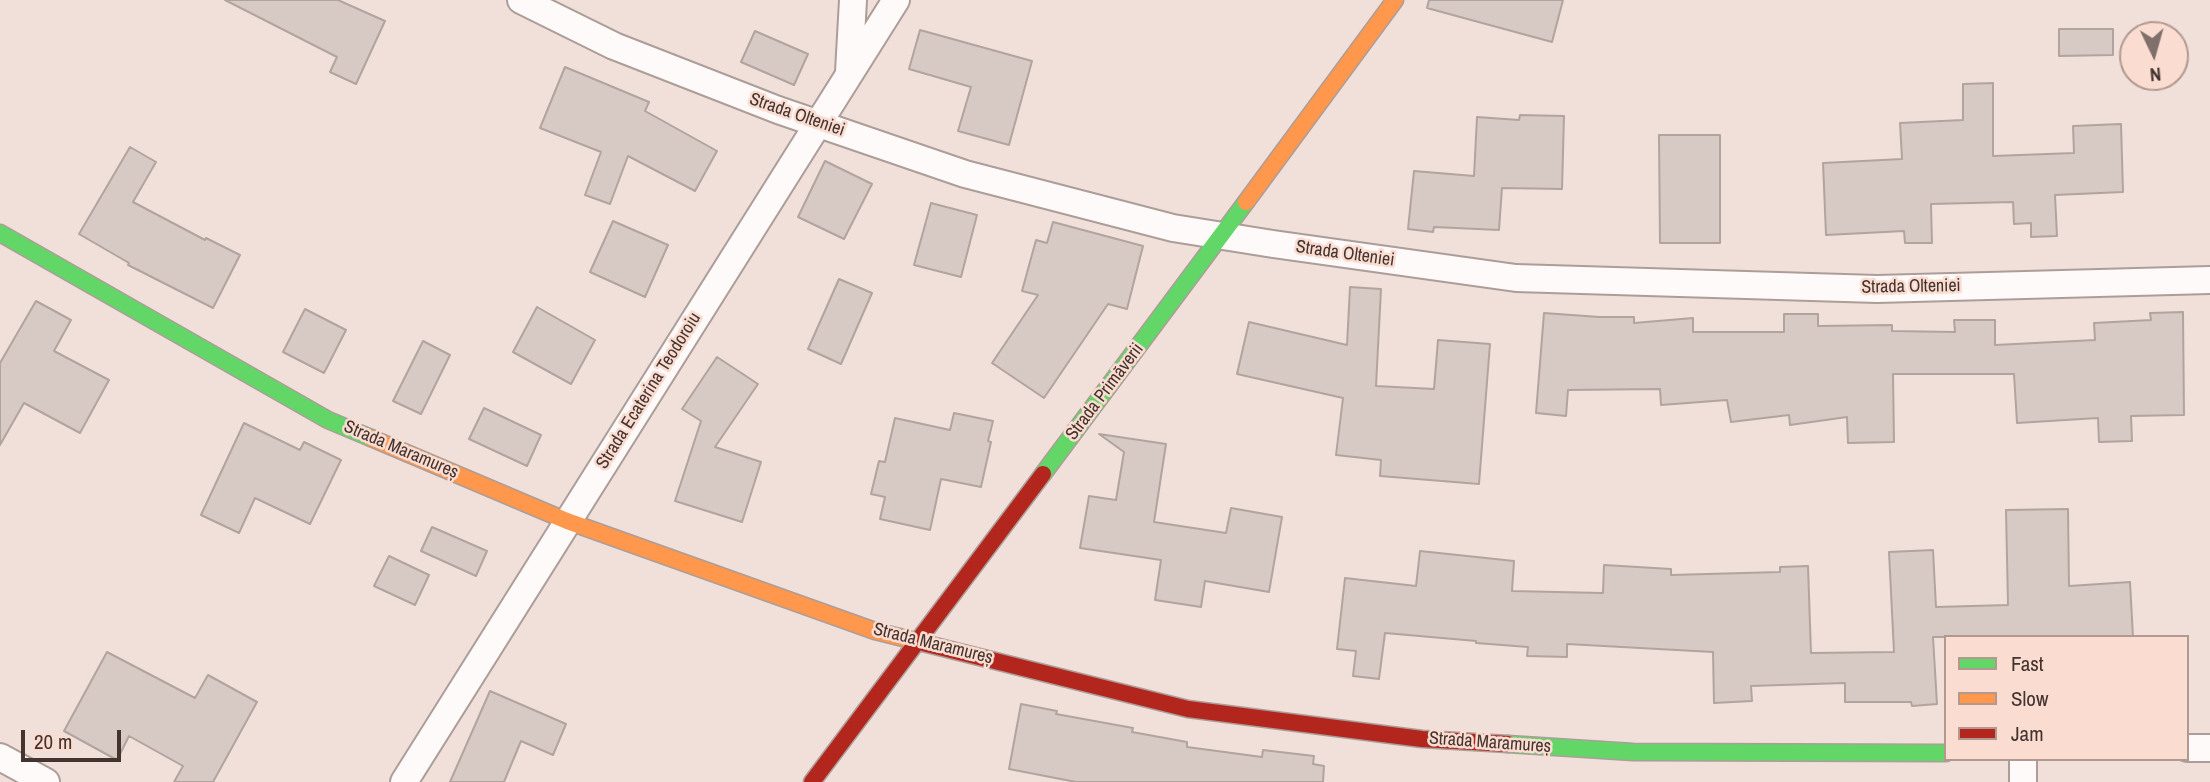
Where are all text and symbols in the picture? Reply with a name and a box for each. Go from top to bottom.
north arrow [2119,21,2189,91]
text: N [2149,61,2162,88]
street label: Strada Olteniei [747,89,847,141]
street label: Strada Olteniei [1294,236,1396,272]
street label: Strada Olteniei [1861,275,1961,299]
street label: Strada Ecaterina Teodoroiu [592,309,706,473]
street label: Strada Primăverii [1062,339,1148,445]
street label: Strada Maramureș [341,416,461,484]
street label: Strada Maramureș [871,619,995,669]
legend [1944,635,2189,761]
text: Fast [2011,649,2044,678]
text: Slow [2011,684,2048,713]
scale bar [24,716,124,760]
text: Jam [2011,719,2044,748]
text: 20 m [34,727,72,756]
street label: Strada Maramureș [1428,728,1552,758]

